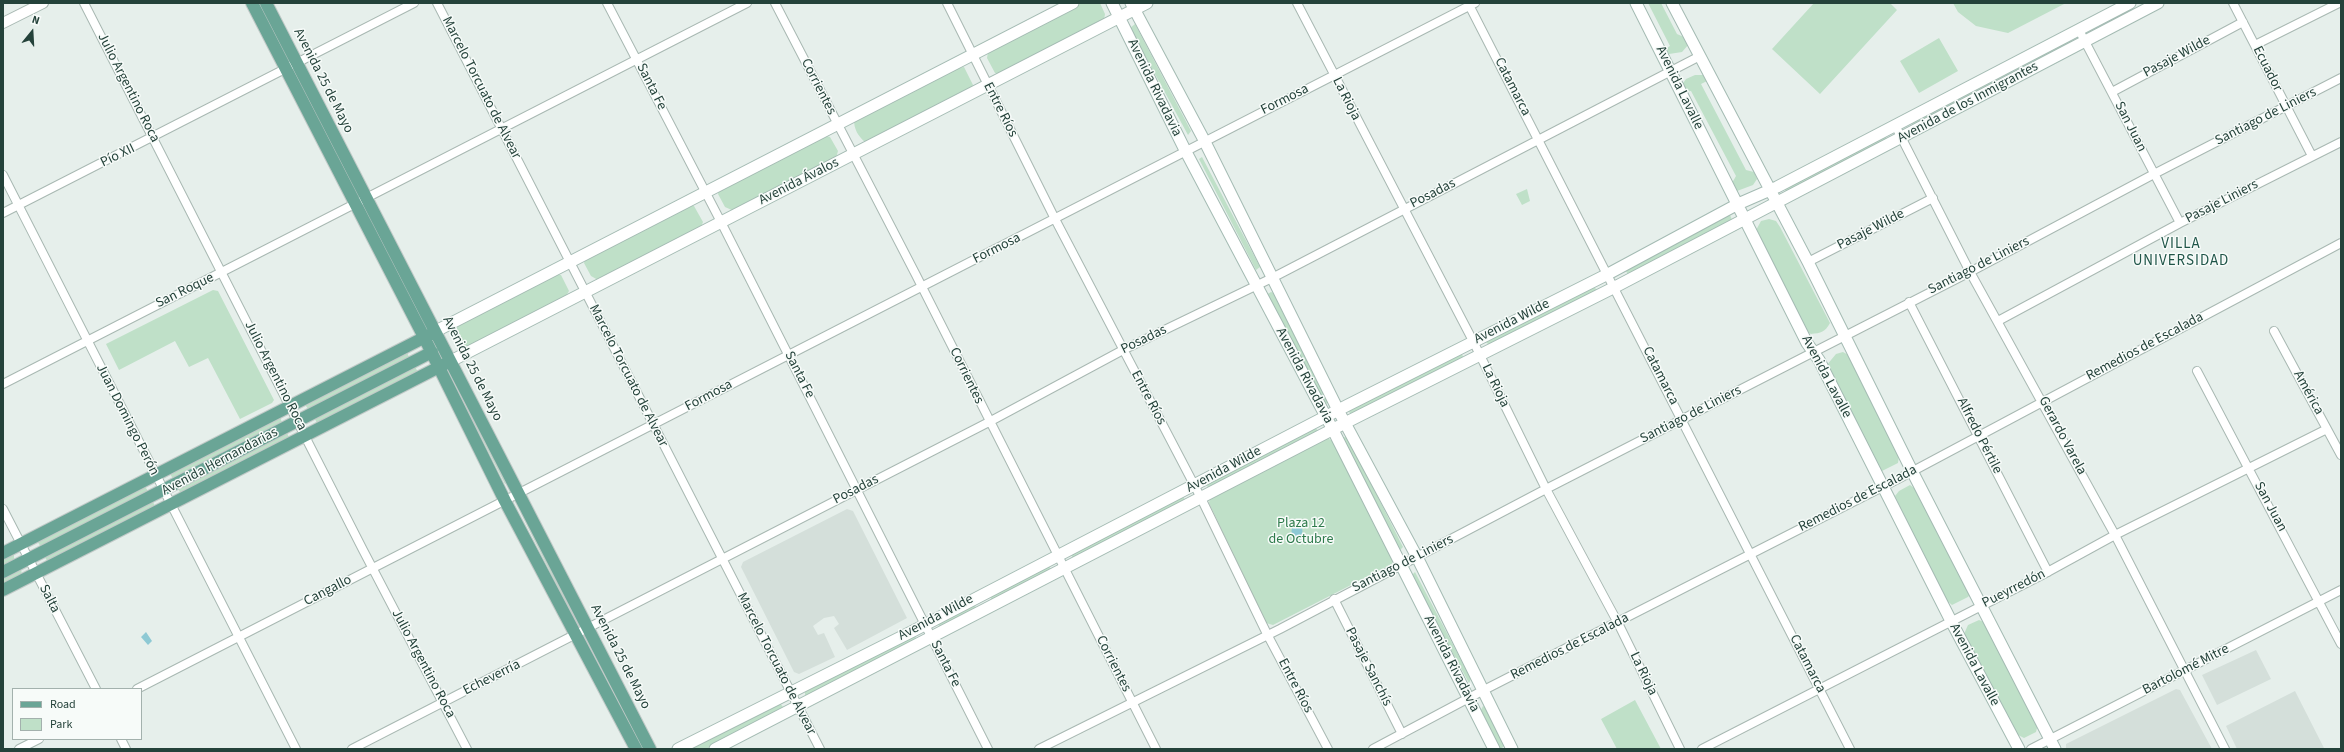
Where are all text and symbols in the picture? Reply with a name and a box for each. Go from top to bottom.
north arrow [12,12,52,52]
text: N [30,12,42,28]
street label: Marcelo Torcuato de Alvear [438,14,524,162]
street label: Avenida 25 de Mayo [289,26,357,136]
street label: Julio Argentino Roca [93,31,163,145]
street label: Pasaje Wilde [2141,32,2213,82]
street label: Avenida Rivadavia [1123,37,1185,139]
street label: Avenida Lavalle [1652,43,1706,133]
street label: Ecuador [2249,44,2285,94]
street label: Catamarca [1490,55,1534,119]
street label: Corrientes [797,56,839,118]
street label: Avenida de los Inmigrantes [1895,59,2041,147]
street label: Santa Fe [632,61,670,113]
street label: La Rioja [1328,75,1364,123]
street label: Entre Ríos [979,80,1021,140]
street label: Formosa [1258,81,1312,119]
street label: Santiago de Liniers [2213,84,2319,150]
street label: San Juan [2110,99,2150,155]
street label: Pío XII [98,140,138,172]
street label: Avenida Ávalos [756,155,842,209]
street label: Posadas [1407,175,1459,213]
street label: Pasaje Liniers [2183,176,2261,228]
street label: Pasaje Wilde [1835,206,1907,254]
street label: Formosa [970,230,1024,268]
street label: Santiago de Liniers [1926,233,2032,299]
district label: VILLA UNIVERSIDAD [2133,236,2229,271]
street label: San Roque [153,270,217,312]
street label: Avenida Wilde [1471,296,1553,348]
street label: Marcelo Torcuato de Alvear [585,302,671,450]
street label: Remedios de Escalada [2084,309,2206,385]
street label: Avenida 25 de Mayo [438,314,506,424]
street label: Julio Argentino Roca [240,319,310,433]
street label: Posadas [1118,322,1170,358]
street label: Avenida Rivadavia [1272,325,1336,427]
street label: Avenida Lavalle [1797,333,1855,421]
street label: Catamarca [1638,344,1682,408]
street label: Corrientes [945,345,987,407]
street label: Santa Fe [780,349,818,401]
street label: Juan Domingo Perón [92,362,162,478]
street label: La Rioja [1477,362,1513,410]
street label: Entre Ríos [1127,368,1169,428]
street label: América [2289,368,2327,418]
street label: Formosa [682,377,736,415]
street label: Santiago de Liniers [1638,382,1744,448]
street label: Gerardo Varela [2034,394,2090,478]
street label: Alfredo Pértile [1953,395,2005,477]
street label: Avenida Hernandarias [159,424,281,500]
street label: Avenida Wilde [1184,443,1264,497]
street label: Remedios de Escalada [1796,462,1920,536]
street label: Posadas [830,471,882,509]
street label: San Juan [2250,479,2290,535]
park label: Plaza 12 de Octubre [1269,516,1333,548]
street label: Santiago de Liniers [1350,531,1456,597]
street label: Pueyrredón [1980,566,2048,612]
street label: Cangallo [301,572,355,610]
street label: Salta [35,582,63,616]
street label: Marcelo Torcuato de Alvear [733,590,819,738]
street label: Avenida Wilde [896,591,976,645]
street label: Avenida 25 de Mayo [586,602,654,712]
street label: Julio Argentino Roca [387,607,459,721]
street label: Remedios de Escalada [1508,610,1632,684]
street label: Avenida Rivadavia [1419,613,1483,715]
street label: Avenida Lavalle [1945,621,2003,709]
street label: Pasaje Sanchís [1341,625,1395,709]
street label: Catamarca [1785,632,1829,696]
street label: Corrientes [1092,633,1134,695]
street label: Santa Fe [926,638,964,690]
street label: Bartolomé Mitre [2140,641,2232,699]
street label: La Rioja [1625,650,1661,698]
street label: Echeverría [461,656,523,700]
street label: Entre Ríos [1274,656,1316,716]
legend [12,688,142,740]
text: Road [50,696,76,713]
text: Park [50,716,72,733]

